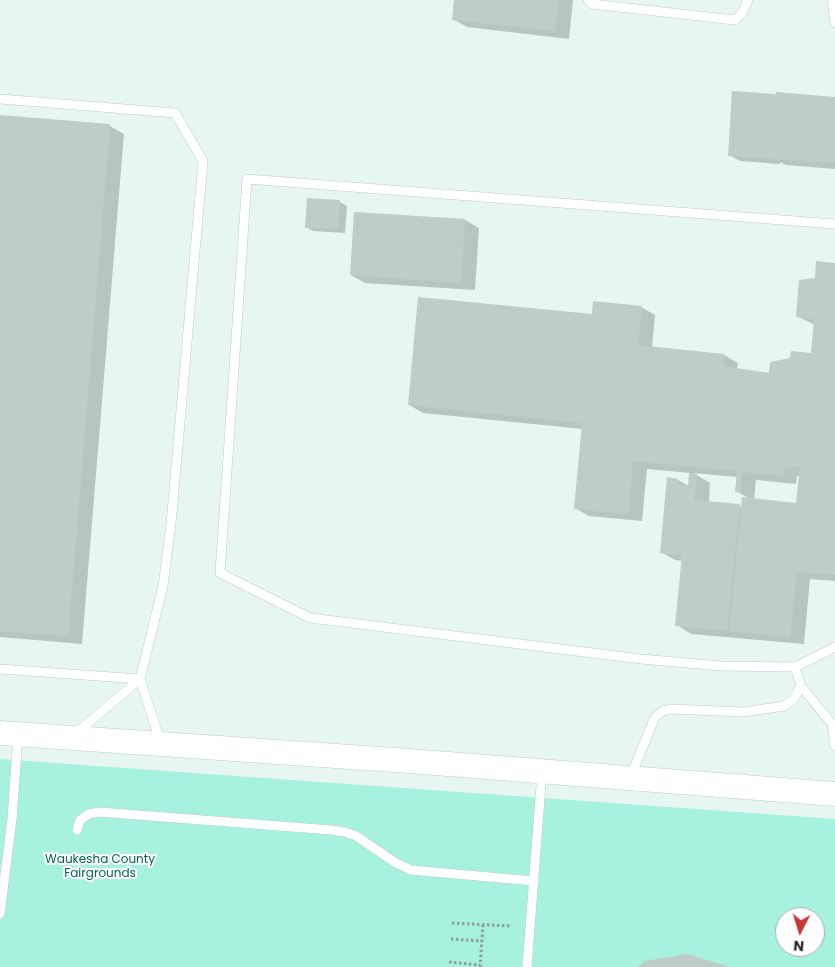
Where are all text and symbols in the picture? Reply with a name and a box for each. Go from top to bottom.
park label: Waukesha County Fairgrounds [45,853,155,881]
north arrow [775,907,825,957]
text: N [793,936,805,956]

